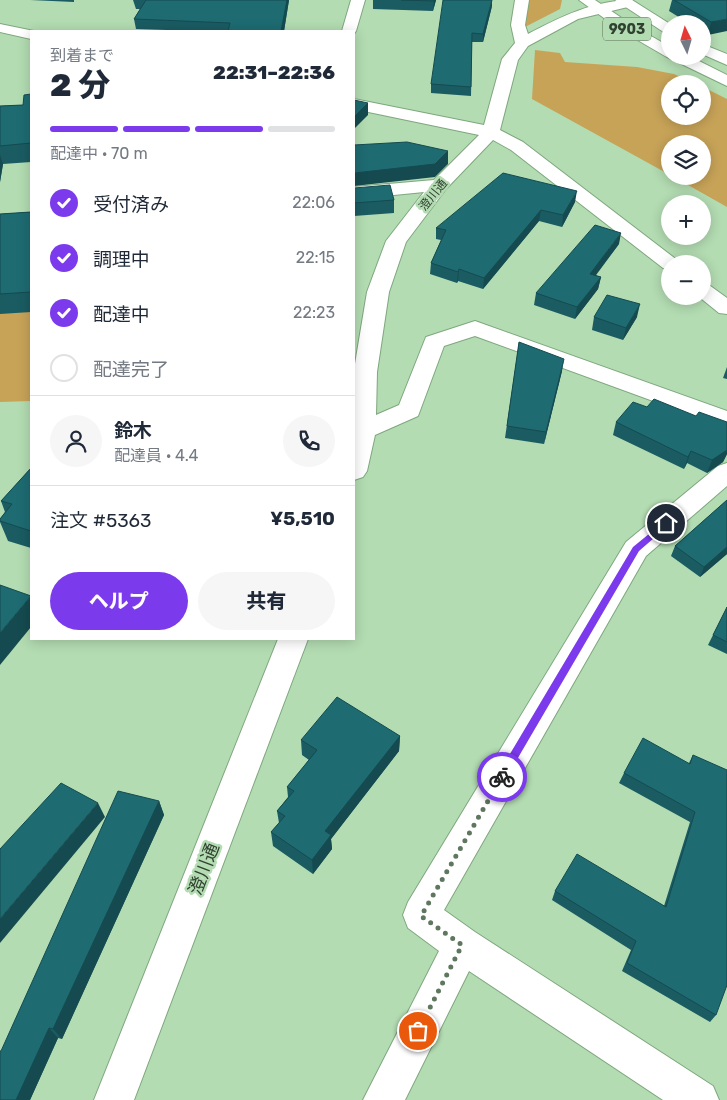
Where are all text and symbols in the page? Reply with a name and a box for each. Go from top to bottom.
north arrow [661,15,711,65]
map controls [661,15,711,305]
road number: 9903 [603,18,651,40]
text: 到着まで [50,46,114,65]
text: 22:31–22:36 [213,61,335,84]
text: 2 分 [50,66,110,104]
button: locate [661,75,711,125]
button: layers [661,135,711,185]
text: 配達中 · 70 m [50,144,148,163]
street label: 澄川通 [416,177,450,213]
icon: check [50,189,78,217]
text: 受付済み [93,193,169,216]
text: 22:06 [292,193,335,212]
button: + [661,195,711,245]
icon: check [50,244,78,272]
text: 調理中 [93,248,150,271]
text: 22:15 [296,248,335,267]
button: − [661,255,711,305]
icon: check [50,299,78,327]
text: 配達中 [93,303,150,326]
text: 22:23 [293,303,335,322]
text: 配達完了 [93,358,169,381]
button: person [50,415,102,467]
button: phone [283,415,335,467]
text: 鈴木 [114,419,152,442]
text: 配達員 · 4.4 [114,446,199,465]
pin [645,502,687,544]
text: ¥5,510 [270,507,335,530]
text: 注文 #5363 [50,509,151,532]
icon: home [652,509,680,537]
button: ヘルプ [50,572,188,630]
button: 共有 [198,572,335,630]
courier [477,752,527,802]
icon: bike [488,763,516,791]
street label: 澄川通 [184,840,224,898]
pin [397,1010,439,1052]
icon: bag [404,1017,432,1045]

